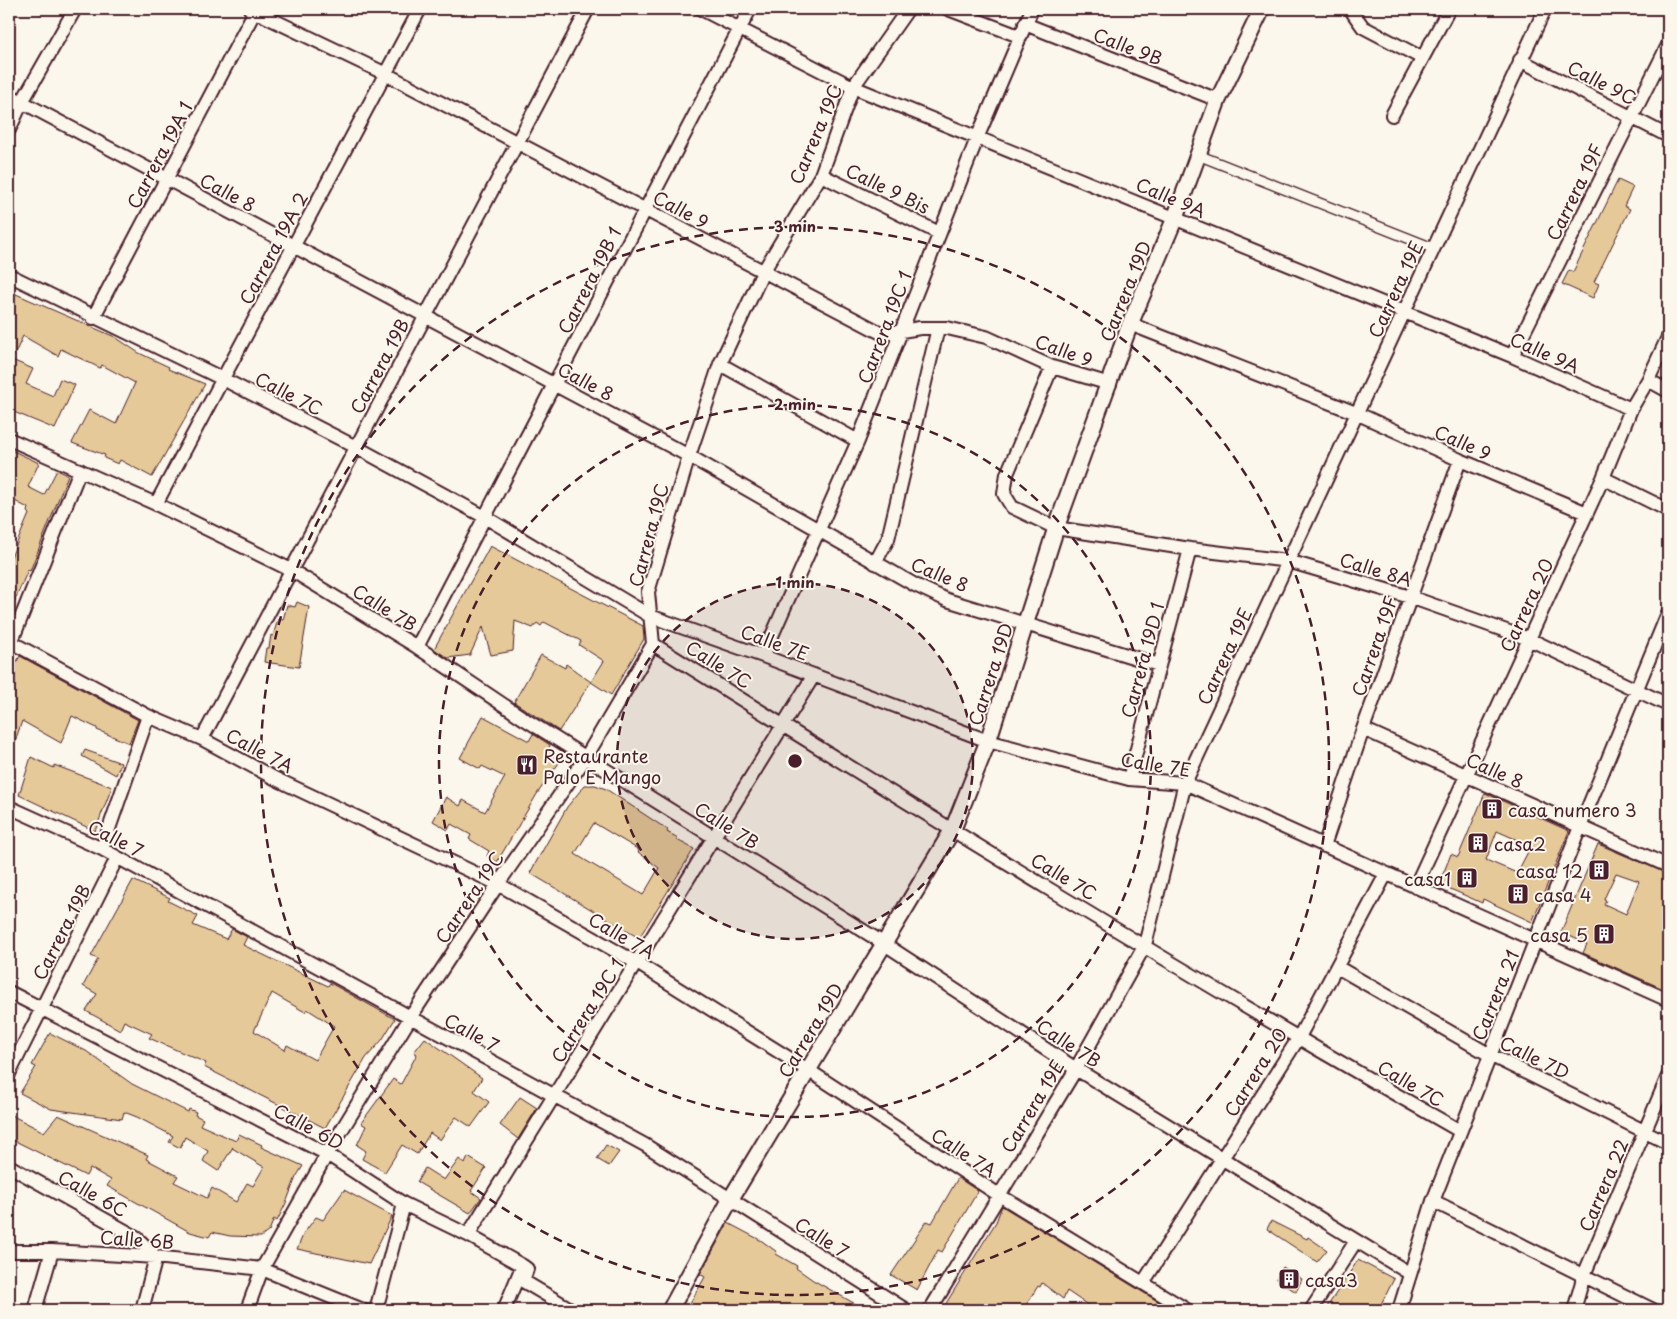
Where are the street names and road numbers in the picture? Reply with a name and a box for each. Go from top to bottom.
street label: Calle 9B [1090,20,1166,72]
street label: Calle 9C [1563,53,1641,111]
street label: Carrera 19C [782,80,848,188]
street label: Carrera 19A 1 [119,97,199,213]
street label: Carrera 19F [1539,139,1609,245]
street label: Calle 9 Bis [841,156,935,220]
street label: Calle 8 [195,166,261,218]
street label: Calle 9A [1132,170,1210,224]
street label: Calle 9 [648,183,714,235]
street label: Carrera 19A 2 [232,187,314,309]
street label: Carrera 19B 1 [550,222,628,338]
street label: Carrera 19D [1092,236,1158,346]
street label: Carrera 19E [1361,236,1429,342]
street label: Carrera 19C 1 [850,267,918,387]
street label: Carrera 19B [343,314,415,418]
street label: Calle 9A [1506,325,1584,379]
street label: Calle 9 [1031,327,1097,373]
street label: Calle 8 [553,355,619,407]
street label: Calle 7C [250,364,328,422]
street label: Calle 9 [1430,418,1496,466]
street label: Carrera 19C [621,480,675,590]
street label: Calle 8A [1336,545,1416,593]
street label: Calle 8 [907,550,973,598]
street label: Carrera 20 [1493,554,1559,656]
street label: Calle 7B [347,577,423,637]
street label: Carrera 19F [1344,592,1404,700]
street label: Carrera 19D 1 [1114,599,1170,721]
street label: Carrera 19E [1190,603,1258,709]
street label: Calle 7E [737,617,813,667]
street label: Carrera 19D [961,619,1019,729]
street label: Calle 7C [681,633,757,695]
street label: Calle 7A [222,721,298,779]
street label: Calle 7E [1119,745,1193,783]
street label: Calle 8 [1462,745,1528,795]
street label: Calle 7B [689,795,765,855]
street label: Calle 7 [84,813,148,863]
street label: Carrera 19C [428,845,510,949]
street label: Calle 7C [1026,846,1102,906]
street label: Carrera 19B [25,879,97,985]
street label: Calle 7A [584,905,660,965]
street label: Carrera 21 [1465,946,1525,1044]
street label: Carrera 19C 1 [544,952,630,1068]
street label: Carrera 19D [771,977,849,1083]
street label: Calle 7 [440,1006,504,1058]
street label: Calle 7B [1032,1012,1106,1074]
street label: Carrera 20 [1217,1022,1293,1122]
street label: Calle 7D [1495,1028,1575,1086]
street label: Calle 7C [1373,1053,1449,1113]
street label: Carrera 19E [994,1054,1070,1158]
street label: Calle 6D [269,1096,349,1156]
street label: Calle 7A [926,1121,1002,1183]
street label: Carrera 22 [1571,1134,1635,1236]
street label: Calle 6C [53,1163,133,1223]
street label: Calle 7 [790,1210,854,1264]
street label: Calle 6B [99,1223,175,1255]

